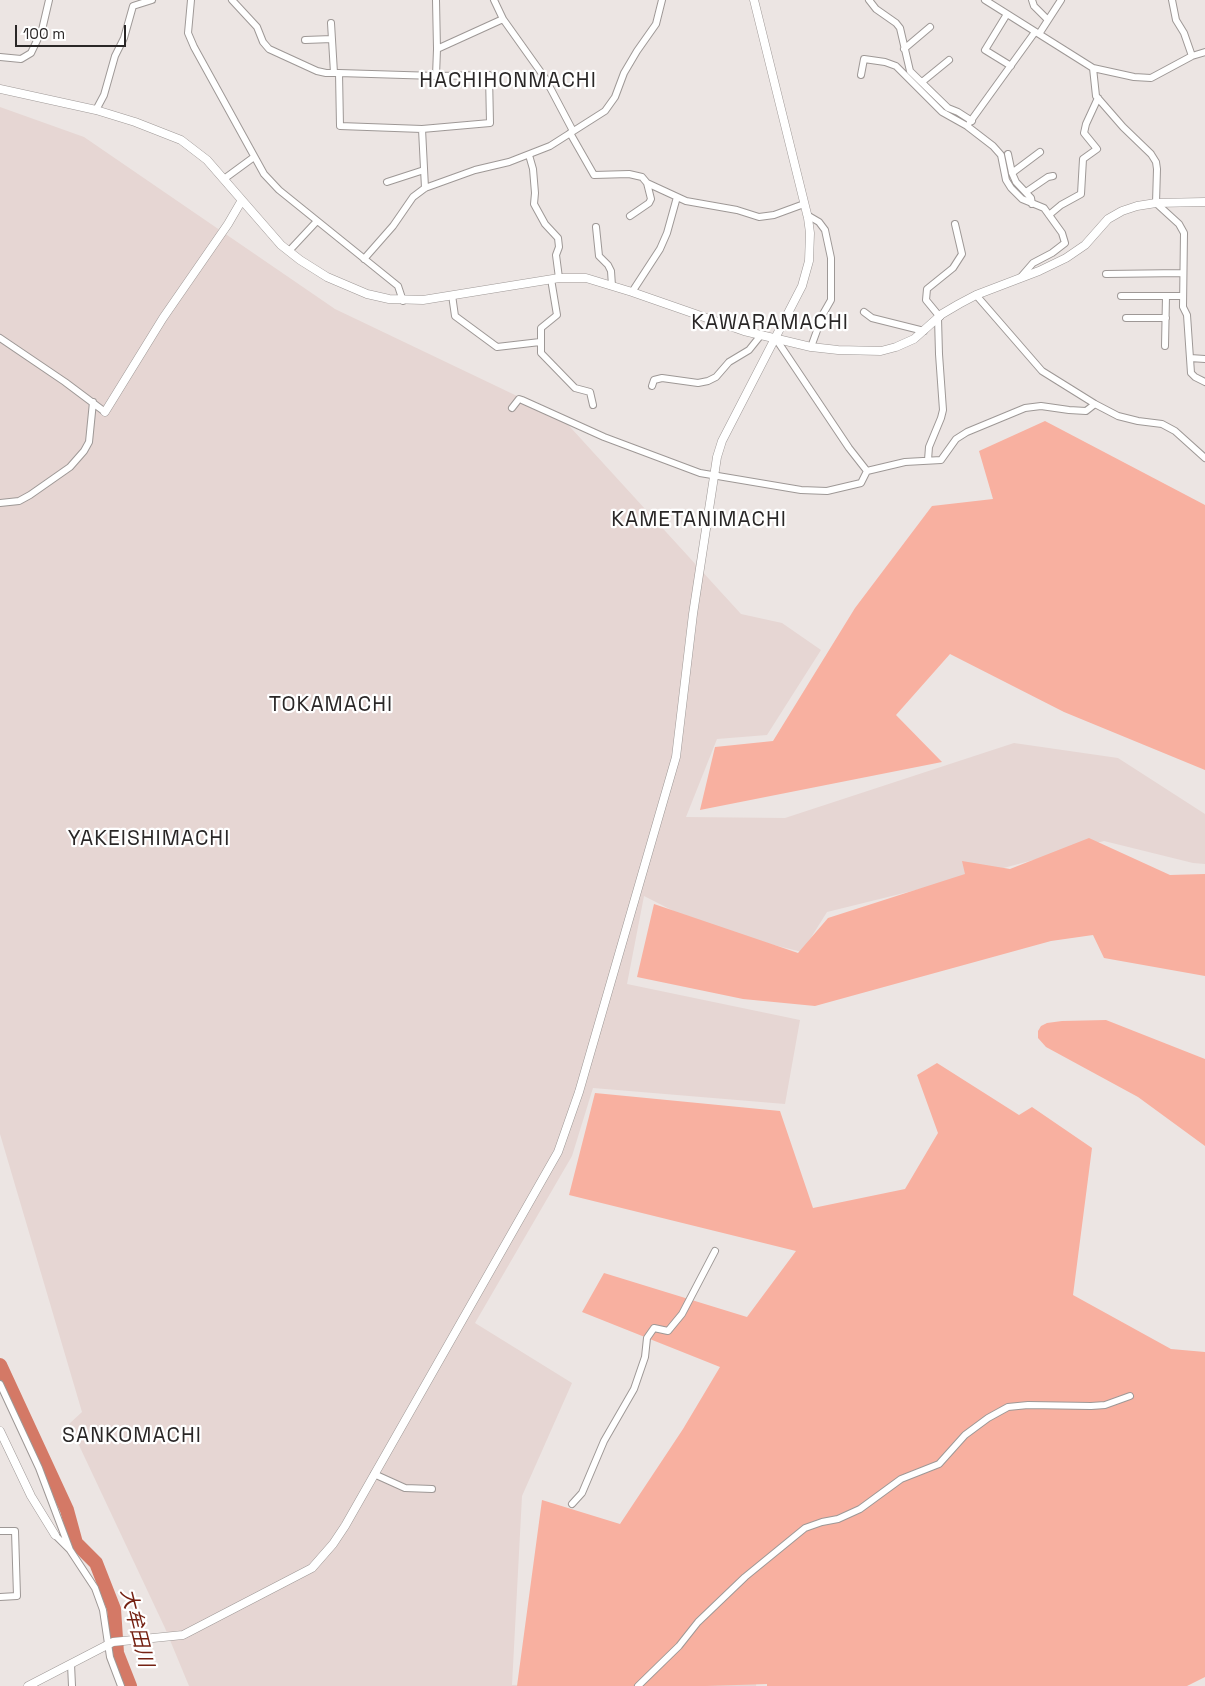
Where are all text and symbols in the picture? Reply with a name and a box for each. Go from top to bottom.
scale bar [18,15,129,47]
text: 100 m [23,24,65,43]
district label: HACHIHONMACHI [418,68,598,94]
district label: KAWARAMACHI [690,310,850,336]
district label: KAMETANIMACHI [610,507,788,533]
district label: TOKAMACHI [268,692,394,718]
district label: YAKEISHIMACHI [66,826,232,852]
district label: SANKOMACHI [61,1423,203,1449]
water label: 大牟田川 [115,1586,157,1670]

